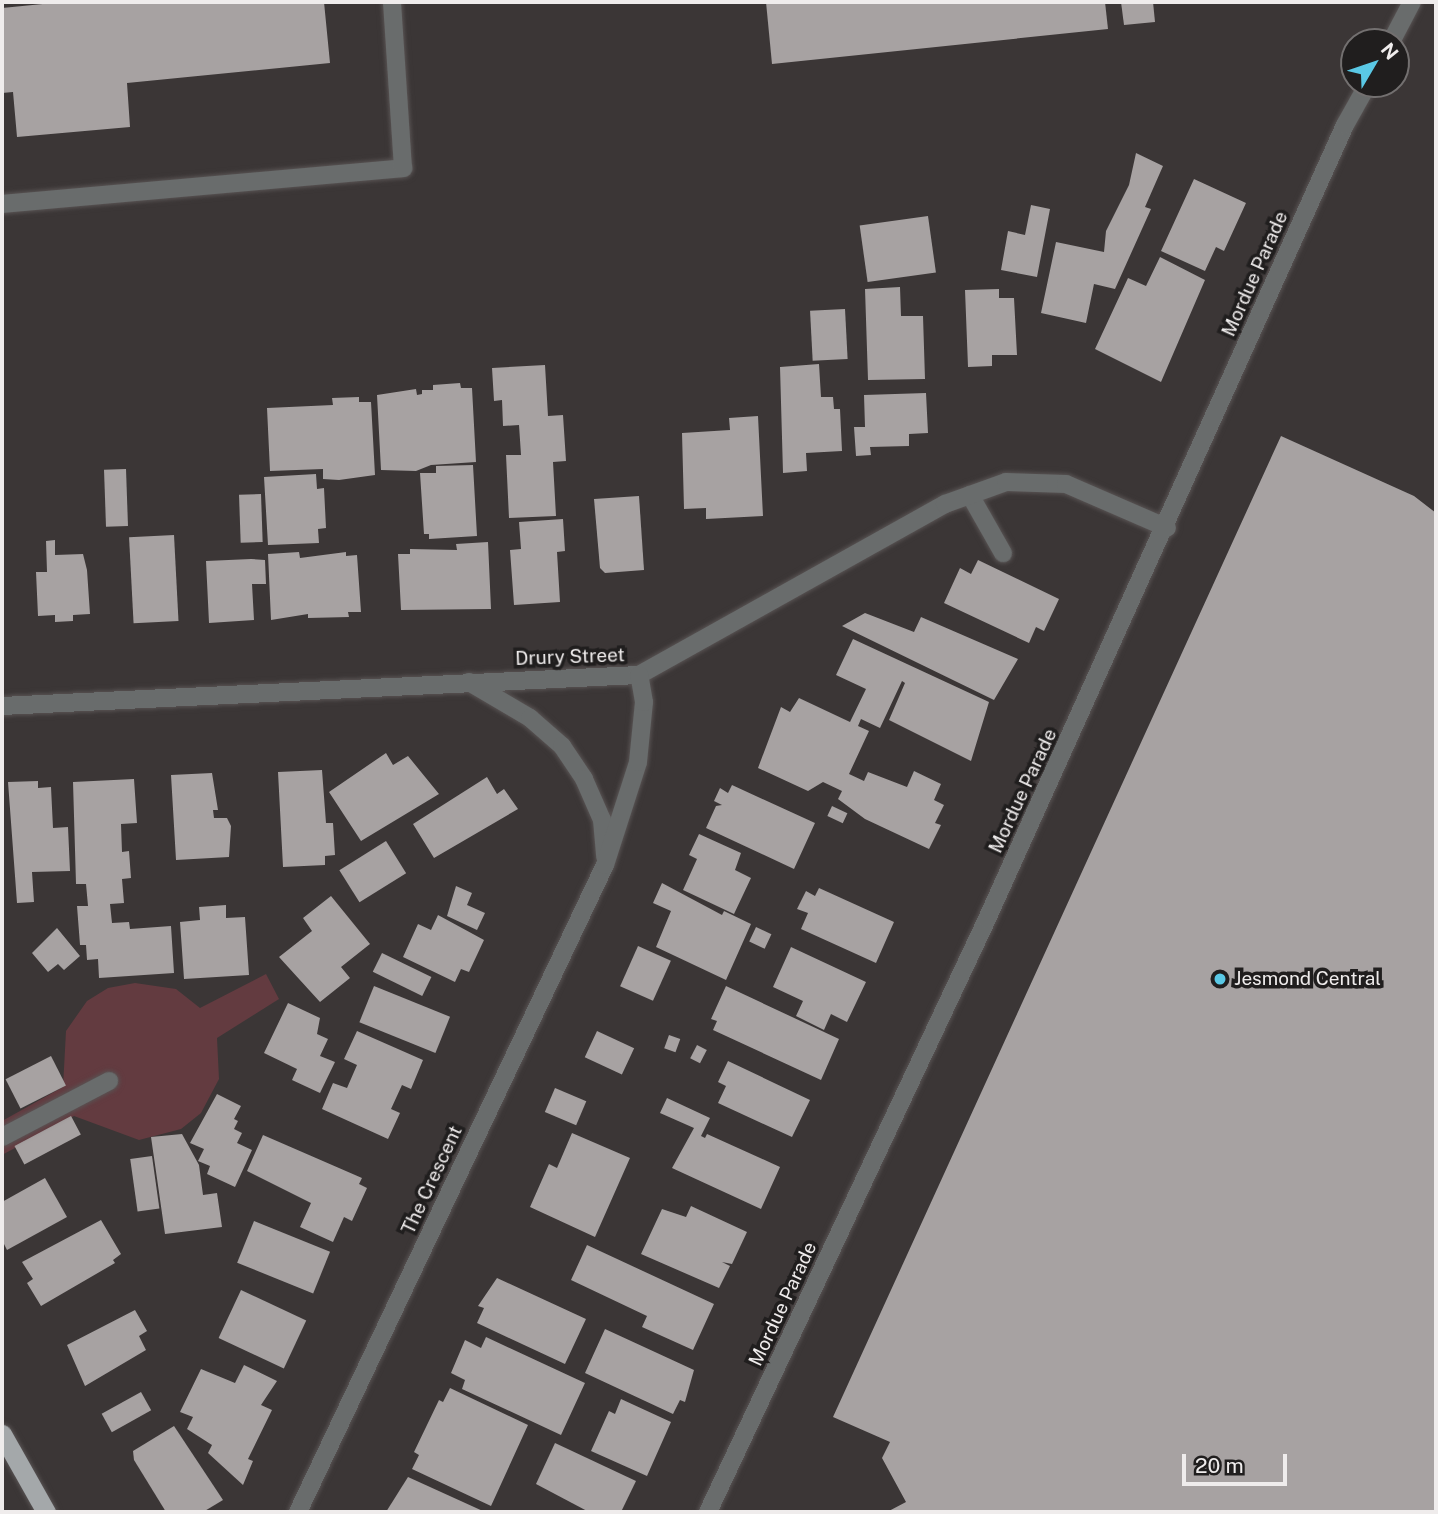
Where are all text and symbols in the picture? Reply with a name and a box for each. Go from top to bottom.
north arrow [1340,28,1410,98]
text: N [1377,38,1403,64]
street label: Mordue Parade [1217,208,1293,340]
street label: Drury Street [515,644,625,670]
street label: Mordue Parade [984,725,1062,857]
place label: Jesmond Central [1234,968,1381,990]
marker: Jesmond Central [1212,971,1228,987]
street label: The Crescent [397,1122,467,1238]
street label: Mordue Parade [744,1238,822,1370]
scale bar [1186,1440,1291,1484]
text: 20 m [1195,1453,1244,1478]

